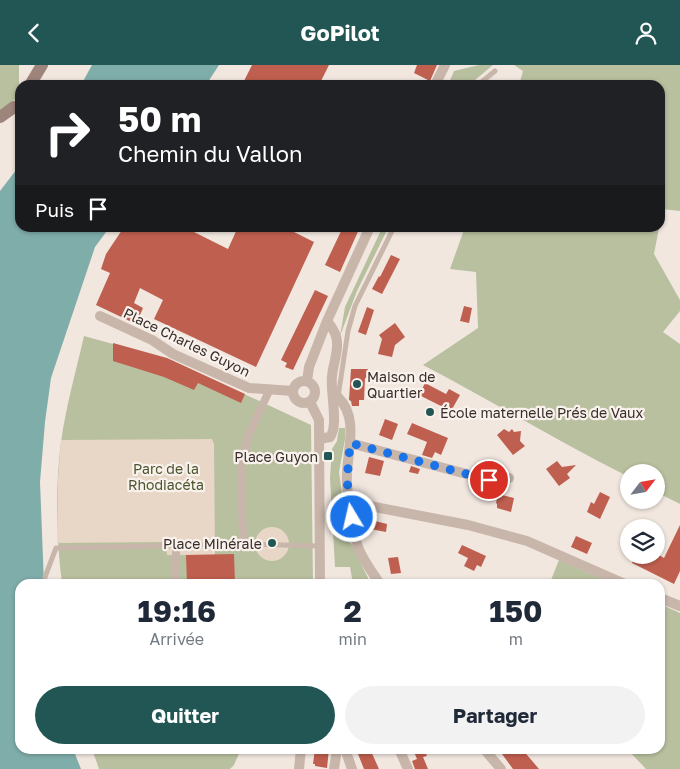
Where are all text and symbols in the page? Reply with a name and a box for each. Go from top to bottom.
icon: back [20,19,48,47]
text: GoPilot [300,19,380,46]
icon: person [632,19,660,47]
text: 50 m [118,98,201,140]
icon: right [35,100,100,165]
text: Chemin du Vallon [118,140,302,167]
icon: arrive [84,195,112,223]
text: Puis [35,198,74,221]
street label: Place Charles Guyon [121,304,253,380]
place label: Maison de Quartier [367,368,435,401]
marker: Maison de Quartier [351,378,363,390]
place label: École maternelle Prés de Vaux [440,404,644,421]
marker: École maternelle Prés de Vaux [424,406,436,418]
place label: Place Guyon [234,448,318,465]
marker: Place Guyon [322,450,334,462]
pin [468,459,510,501]
park label: Parc de la Rhodiacéta [128,460,204,493]
north arrow [620,464,665,509]
map controls [620,464,665,564]
icon: arrive [475,466,503,494]
position arrow [325,490,377,542]
button: layers [620,519,665,564]
place label: Place Minérale [163,535,262,552]
marker: Place Minérale [266,537,278,549]
text: 19:16 [137,593,216,629]
text: 2 [344,593,362,629]
text: 150 [489,593,543,629]
text: Arrivée [149,629,204,649]
text: min [339,629,367,649]
text: m [509,629,523,649]
button: Quitter [35,686,335,744]
button: Partager [345,686,645,744]

